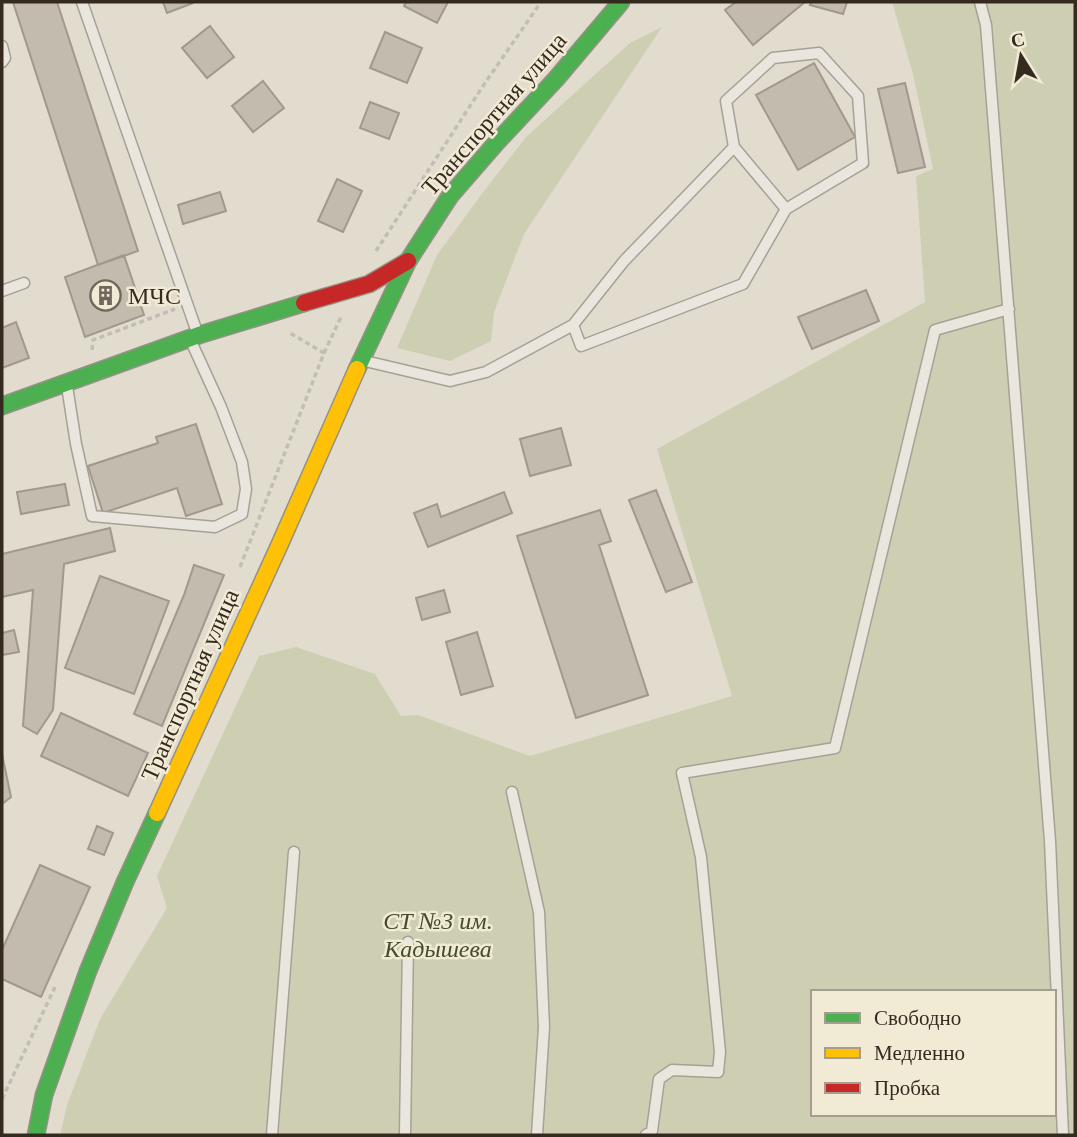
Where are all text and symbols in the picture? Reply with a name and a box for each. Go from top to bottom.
north arrow [986,21,1056,91]
street label: Транспортная улица [416,27,572,201]
text: С [1009,28,1027,51]
building icon: МЧС [88,279,122,313]
place label: МЧС [128,283,181,309]
street label: Транспортная улица [136,585,244,785]
park label: СТ №3 им. Кадышева [383,908,493,962]
legend [811,990,1056,1116]
text: Свободно [874,1006,961,1030]
text: Медленно [874,1041,965,1065]
text: Пробка [874,1076,941,1100]

